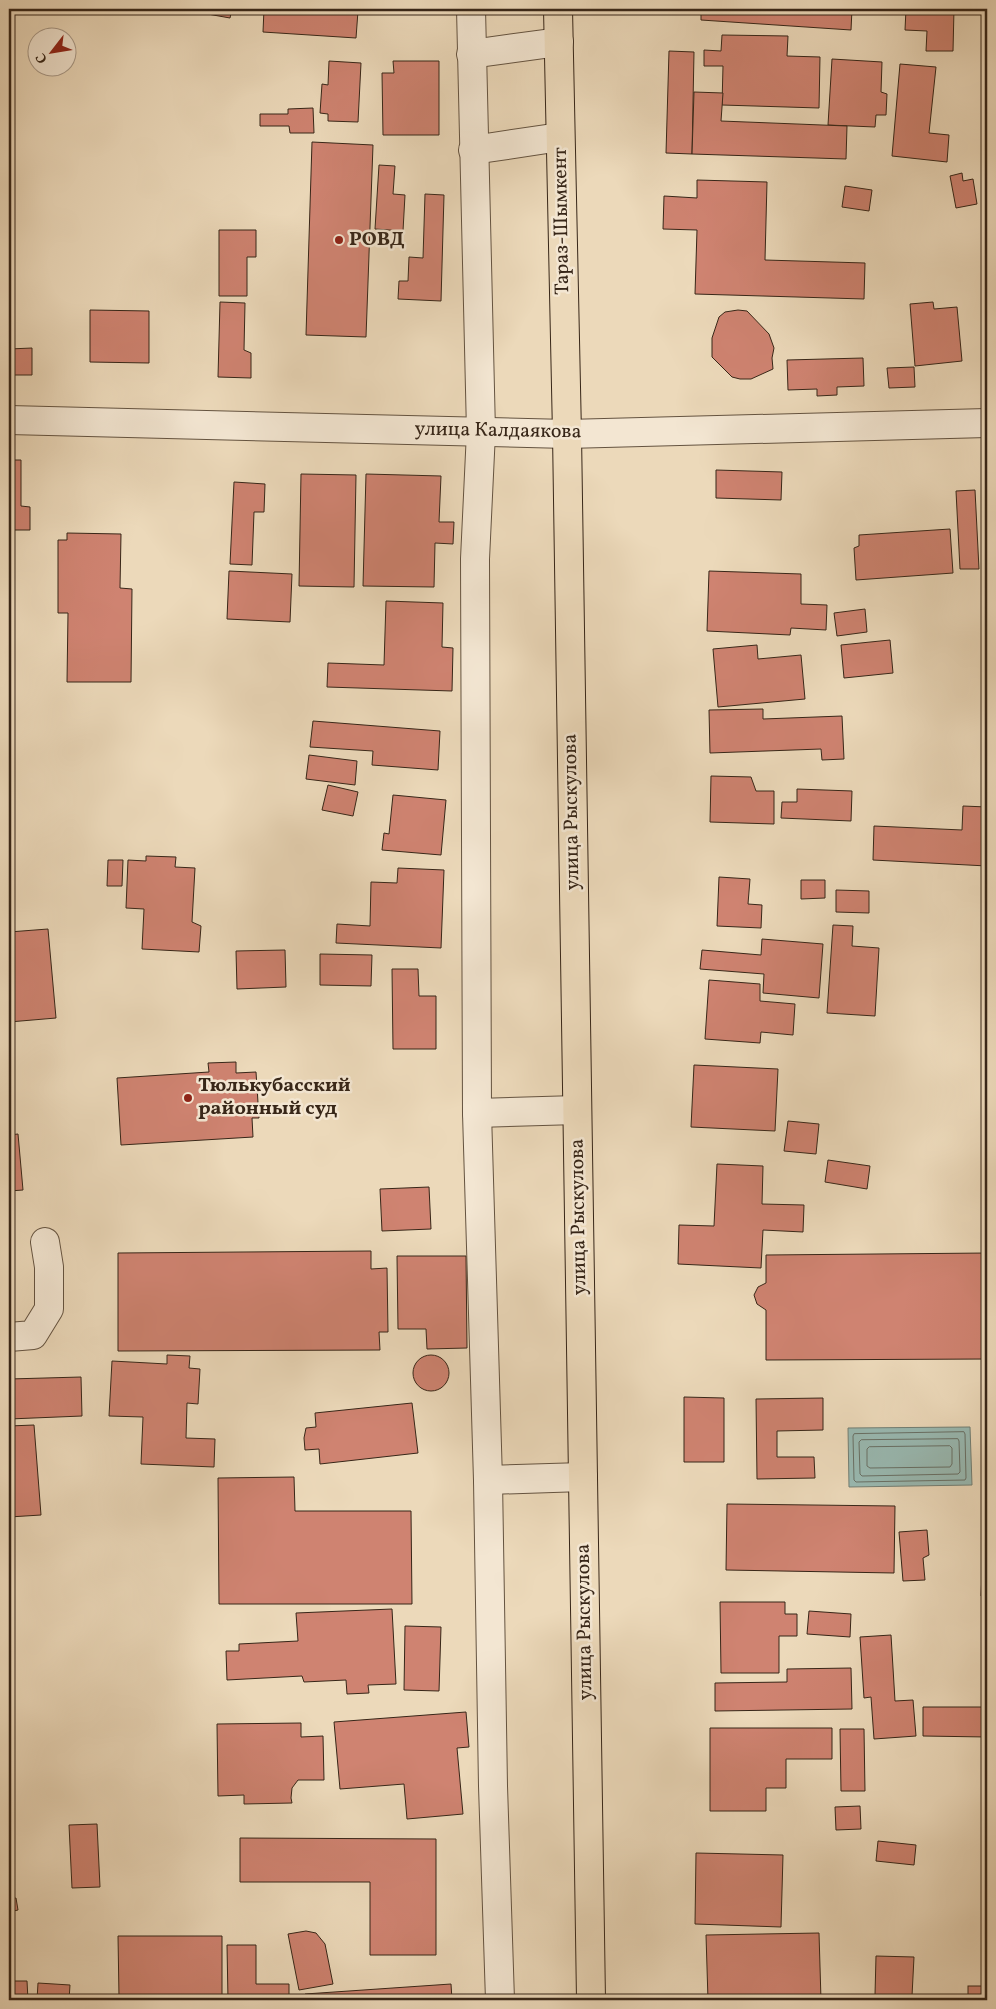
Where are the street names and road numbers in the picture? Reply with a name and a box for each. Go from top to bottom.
street label: Тараз-Шымкент [547,147,577,295]
street label: улица Калдаякова [414,416,582,446]
street label: улица Рыскулова [557,733,587,891]
street label: улица Рыскулова [564,1138,594,1296]
street label: улица Рыскулова [570,1543,600,1701]

